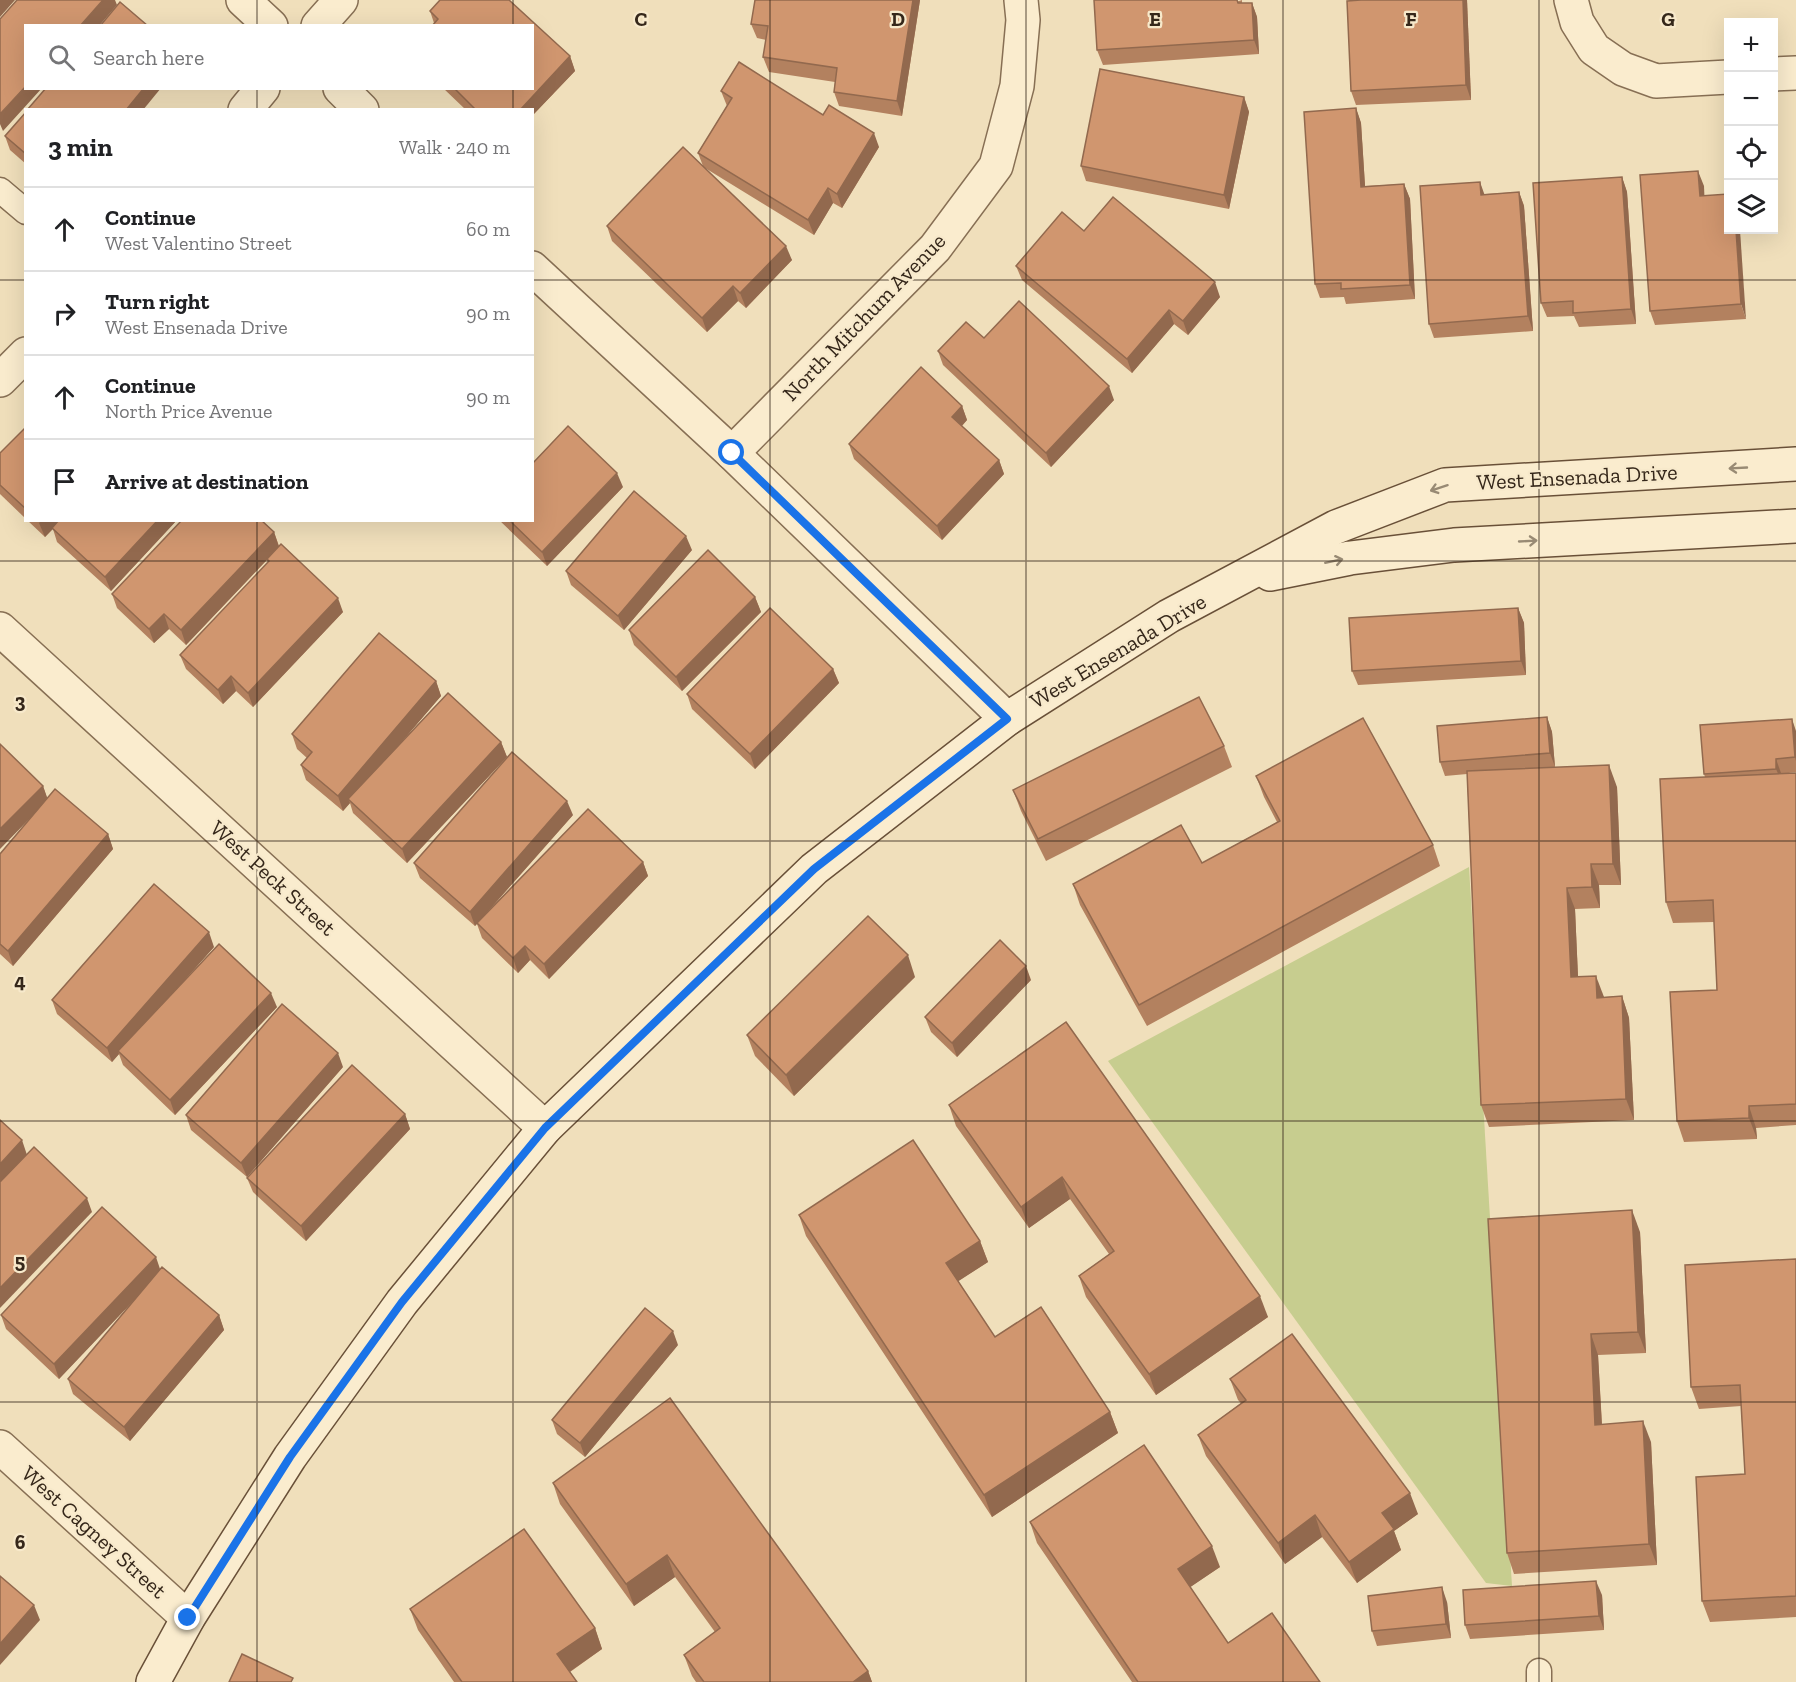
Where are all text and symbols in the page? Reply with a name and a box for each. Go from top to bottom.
text: C [635,7,648,31]
text: D [891,7,905,31]
text: E [1149,7,1161,31]
text: F [1405,7,1417,31]
text: G [1661,7,1675,31]
map controls [1724,18,1778,234]
button: + [1724,18,1778,72]
search box [24,24,534,90]
icon: search [45,41,78,74]
text: Search here [93,44,204,71]
button: − [1724,72,1778,126]
button: locate [1724,126,1778,180]
text: 3 min [48,131,113,163]
text: Walk · 240 m [399,135,510,159]
button: layers [1724,180,1778,234]
text: Continue [105,204,196,231]
icon: ahead [48,213,81,246]
text: 60 m [466,217,510,241]
street label: North Mitchum Avenue [777,227,951,407]
text: West Valentino Street [105,231,292,255]
text: Turn right [105,288,209,315]
icon: right [48,297,81,330]
text: 90 m [466,301,510,325]
text: West Ensenada Drive [105,315,288,339]
text: Continue [105,372,196,399]
icon: ahead [48,381,81,414]
text: 90 m [466,385,510,409]
text: North Price Avenue [105,399,272,423]
route start [718,439,744,465]
street label: West Ensenada Drive [1476,458,1678,496]
one-way arrow [1728,462,1748,473]
icon: arrive [48,465,81,498]
text: Arrive at destination [105,468,308,495]
one-way arrow [1430,483,1449,494]
one-way arrow [1518,535,1538,546]
one-way arrow [1324,555,1344,566]
street label: West Ensenada Drive [1025,588,1211,714]
text: 3 [15,689,26,713]
street label: West Peck Street [205,815,342,942]
text: 4 [14,969,26,993]
text: 5 [15,1249,25,1273]
street label: West Cagney Street [16,1460,173,1605]
text: 6 [15,1530,26,1554]
route end [174,1604,200,1630]

